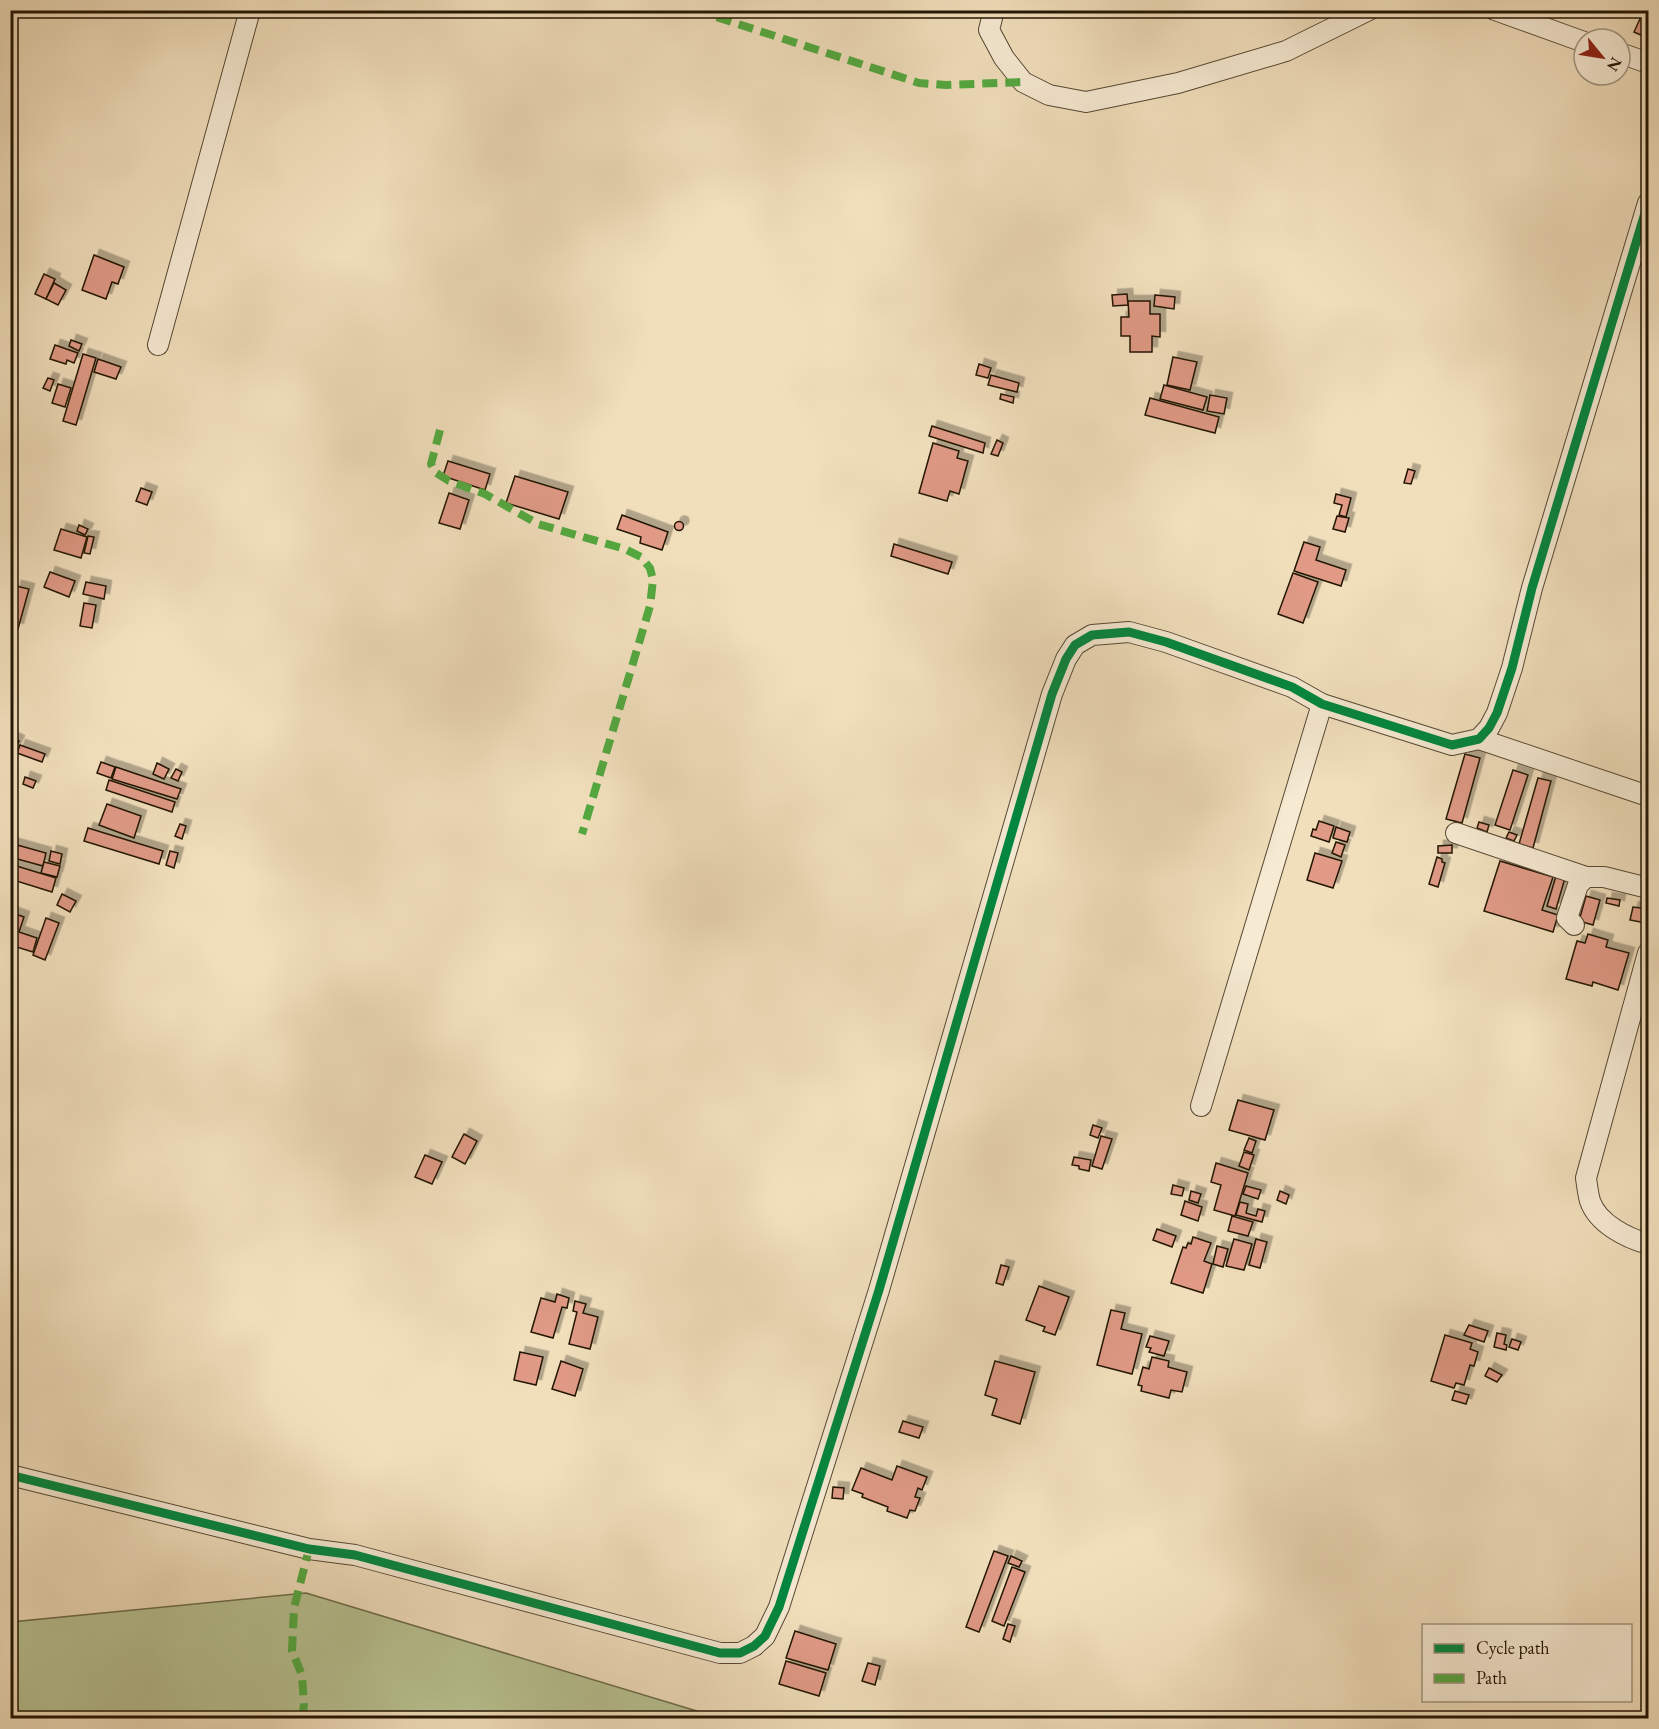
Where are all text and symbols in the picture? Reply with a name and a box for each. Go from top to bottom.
north arrow [1572,27,1632,87]
text: N [1602,53,1627,75]
legend [1422,1624,1632,1702]
text: Cycle path [1476,1636,1550,1659]
text: Path [1476,1666,1507,1689]

